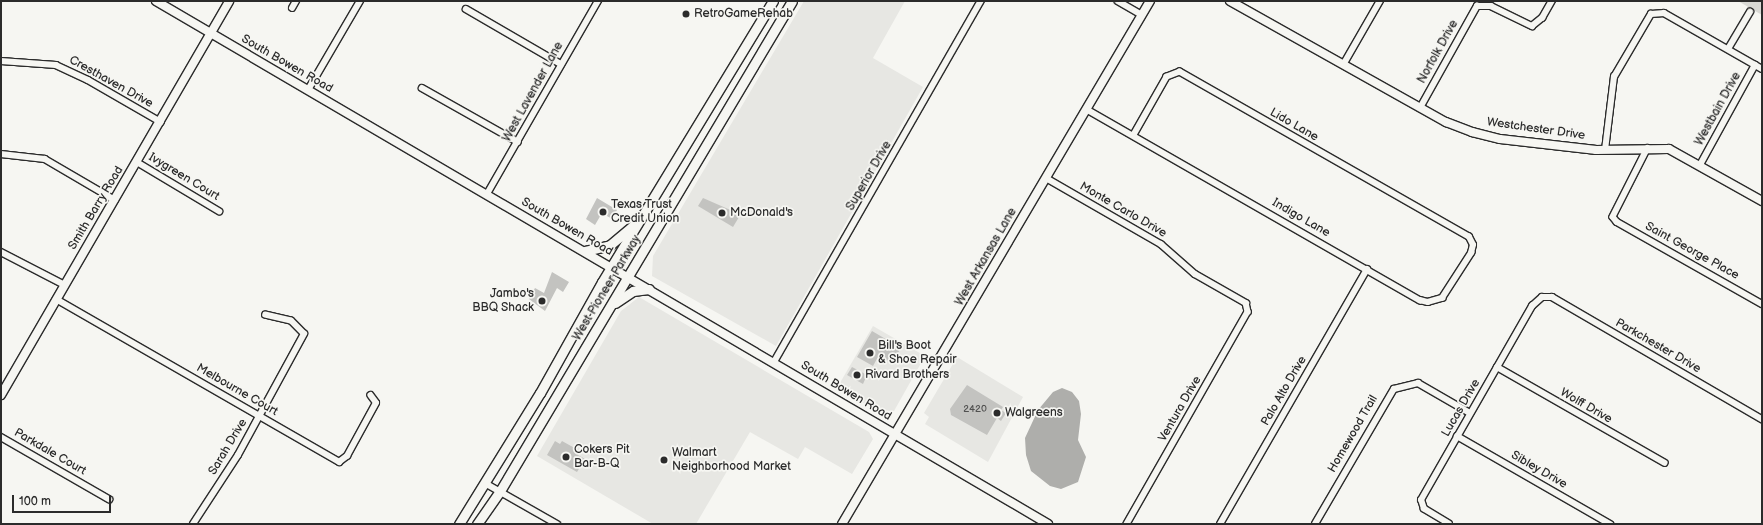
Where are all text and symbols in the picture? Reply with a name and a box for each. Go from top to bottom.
place label: RetroGameRehab [694,7,793,21]
marker: RetroGameRehab [681,9,691,19]
street label: Norfolk Drive [1415,18,1461,86]
street label: South Bowen Road [239,32,335,96]
street label: West Lavender Lane [500,40,566,144]
street label: Cresthaven Drive [67,53,155,111]
street label: Westbain Drive [1692,70,1744,148]
street label: Lido Lane [1267,105,1321,145]
street label: Westchester Drive [1486,115,1586,143]
street label: Superior Drive [843,139,895,213]
street label: Ivygreen Court [146,150,222,204]
street label: Smith Barry Road [65,163,127,253]
street label: Monte Carlo Drive [1077,179,1169,241]
street label: South Bowen Road [519,195,615,259]
street label: Indigo Lane [1270,196,1332,240]
place label: Texas Trust Credit Union [611,198,679,226]
place label: McDonald's [730,206,793,220]
street label: West Arkansas Lane [952,206,1020,308]
marker: Texas Trust Credit Union [598,207,608,217]
marker: McDonald's [717,208,727,218]
street label: Saint George Place [1642,219,1742,283]
street label: West Pioneer Parkway [570,233,644,343]
place label: Jambo's BBQ Shack [472,287,534,315]
marker: Jambo's BBQ Shack [537,296,547,306]
street label: Parkchester Drive [1613,316,1703,376]
place label: Bill's Boot & Shoe Repair [878,339,957,367]
marker: Bill's Boot & Shoe Repair [865,348,875,358]
street label: Palo Alto Drive [1258,354,1310,428]
street label: South Bowen Road [798,358,894,424]
street label: Melbourne Court [194,361,280,419]
place label: Rivard Brothers [865,368,949,382]
marker: Rivard Brothers [852,370,862,380]
street label: Ventura Drive [1156,374,1204,444]
street label: Lucas Drive [1439,377,1483,439]
street label: Wolff Drive [1557,385,1615,427]
street label: Homewood Trail [1325,393,1381,475]
house number: 2420 [963,404,987,416]
place label: Walgreens [1005,406,1063,420]
marker: Walgreens [992,408,1002,418]
street label: Sarah Drive [206,416,250,478]
street label: Parkdale Court [12,426,88,478]
place label: Cokers Pit Bar-B-Q [574,443,630,471]
place label: Walmart Neighborhood Market [672,446,791,474]
street label: Sibley Drive [1508,448,1570,492]
marker: Cokers Pit Bar-B-Q [561,452,571,462]
marker: Walmart Neighborhood Market [659,455,669,465]
scale bar [14,487,113,513]
text: 100 m [19,494,51,509]

